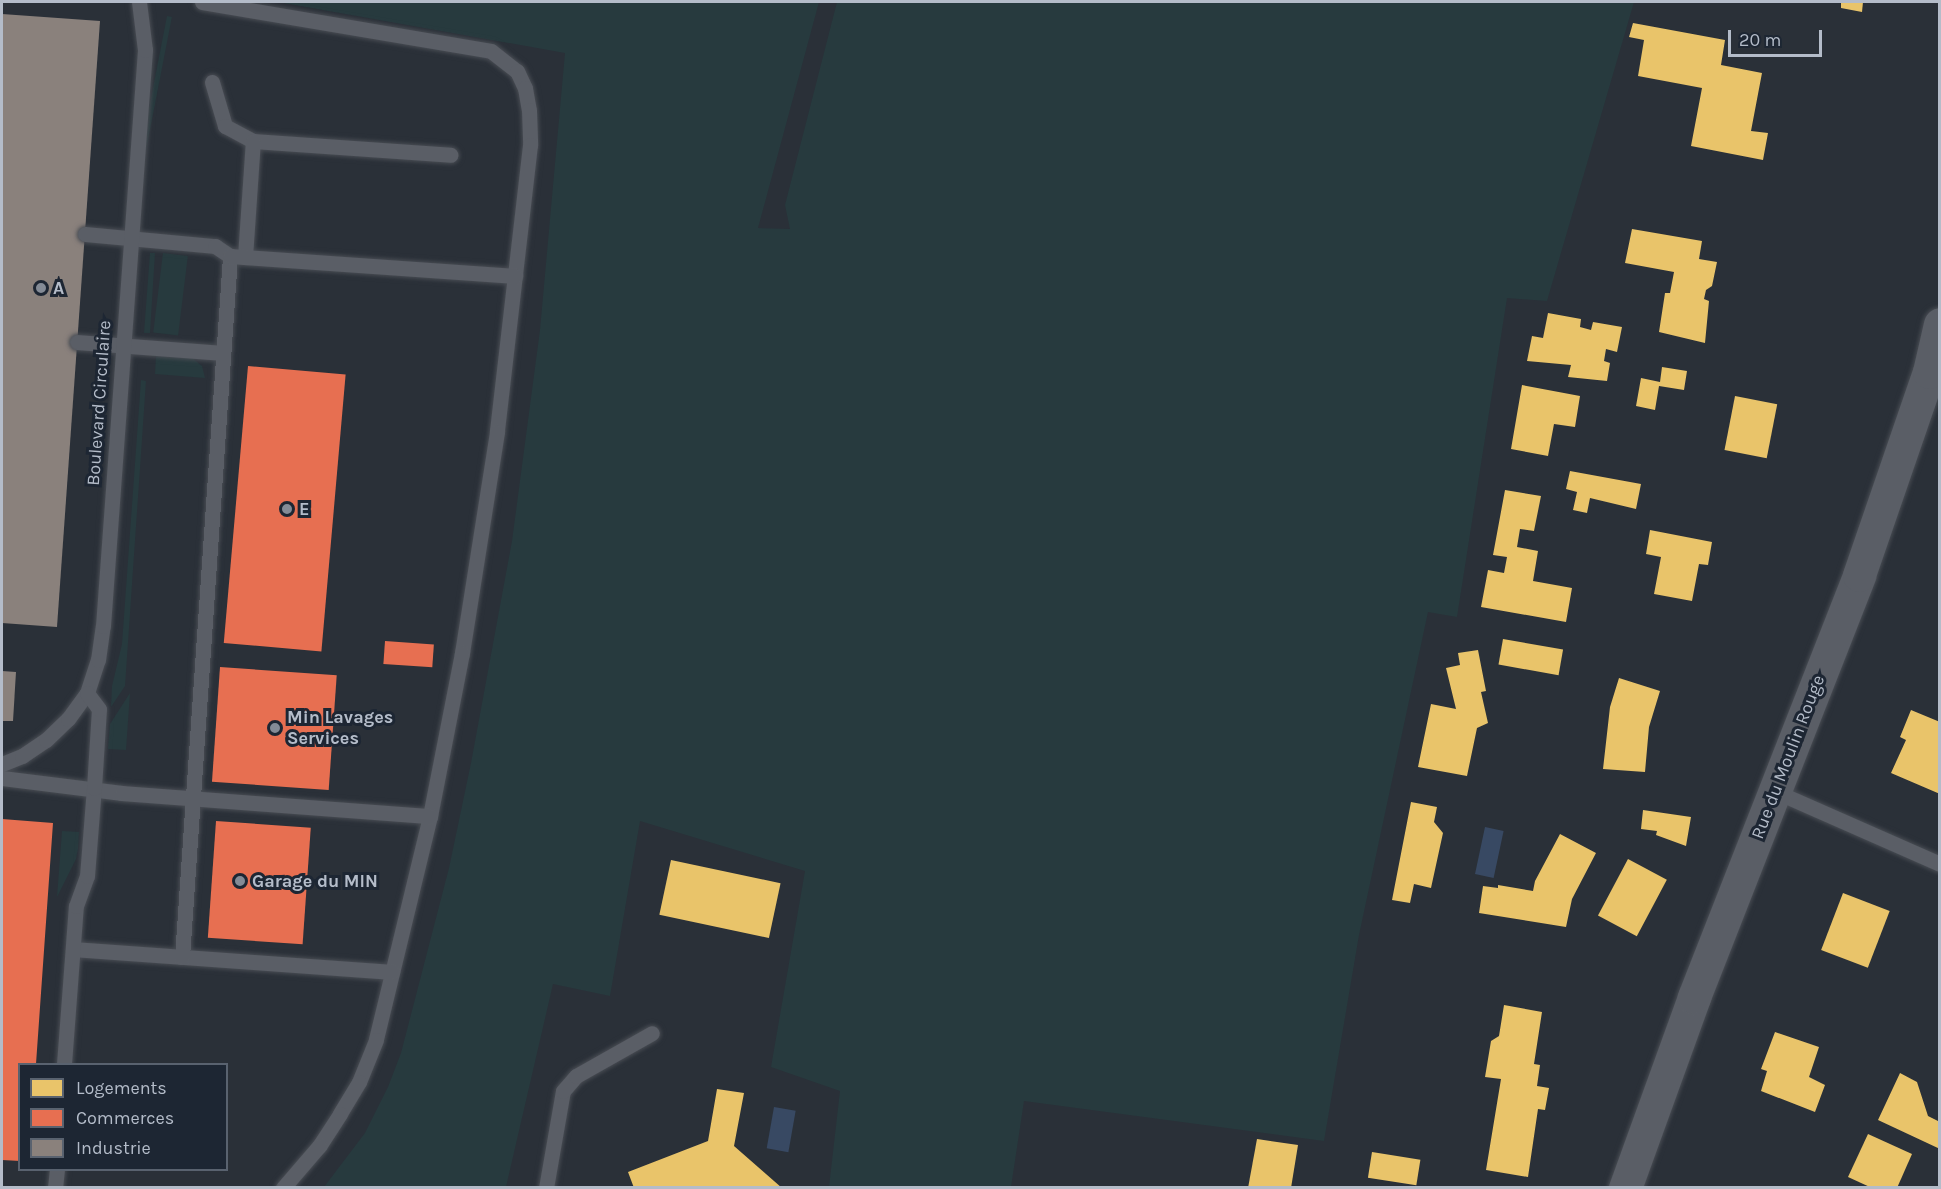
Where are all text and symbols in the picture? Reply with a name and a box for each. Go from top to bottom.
scale bar [1731,18,1826,56]
text: 20 m [1739,29,1781,51]
place label: A [53,277,64,299]
marker: A [34,281,48,295]
street label: Boulevard Circulaire [82,320,116,486]
place label: E [299,498,310,520]
marker: E [280,502,294,516]
street label: Rue du Moulin Rouge [1747,672,1829,842]
place label: Min Lavages Services [287,707,393,750]
marker: Min Lavages Services [268,721,282,735]
place label: Garage du MIN [252,870,378,892]
marker: Garage du MIN [233,874,247,888]
legend [18,1063,228,1171]
text: Logements [76,1077,167,1099]
text: Commerces [76,1107,174,1129]
text: Industrie [76,1137,151,1159]

